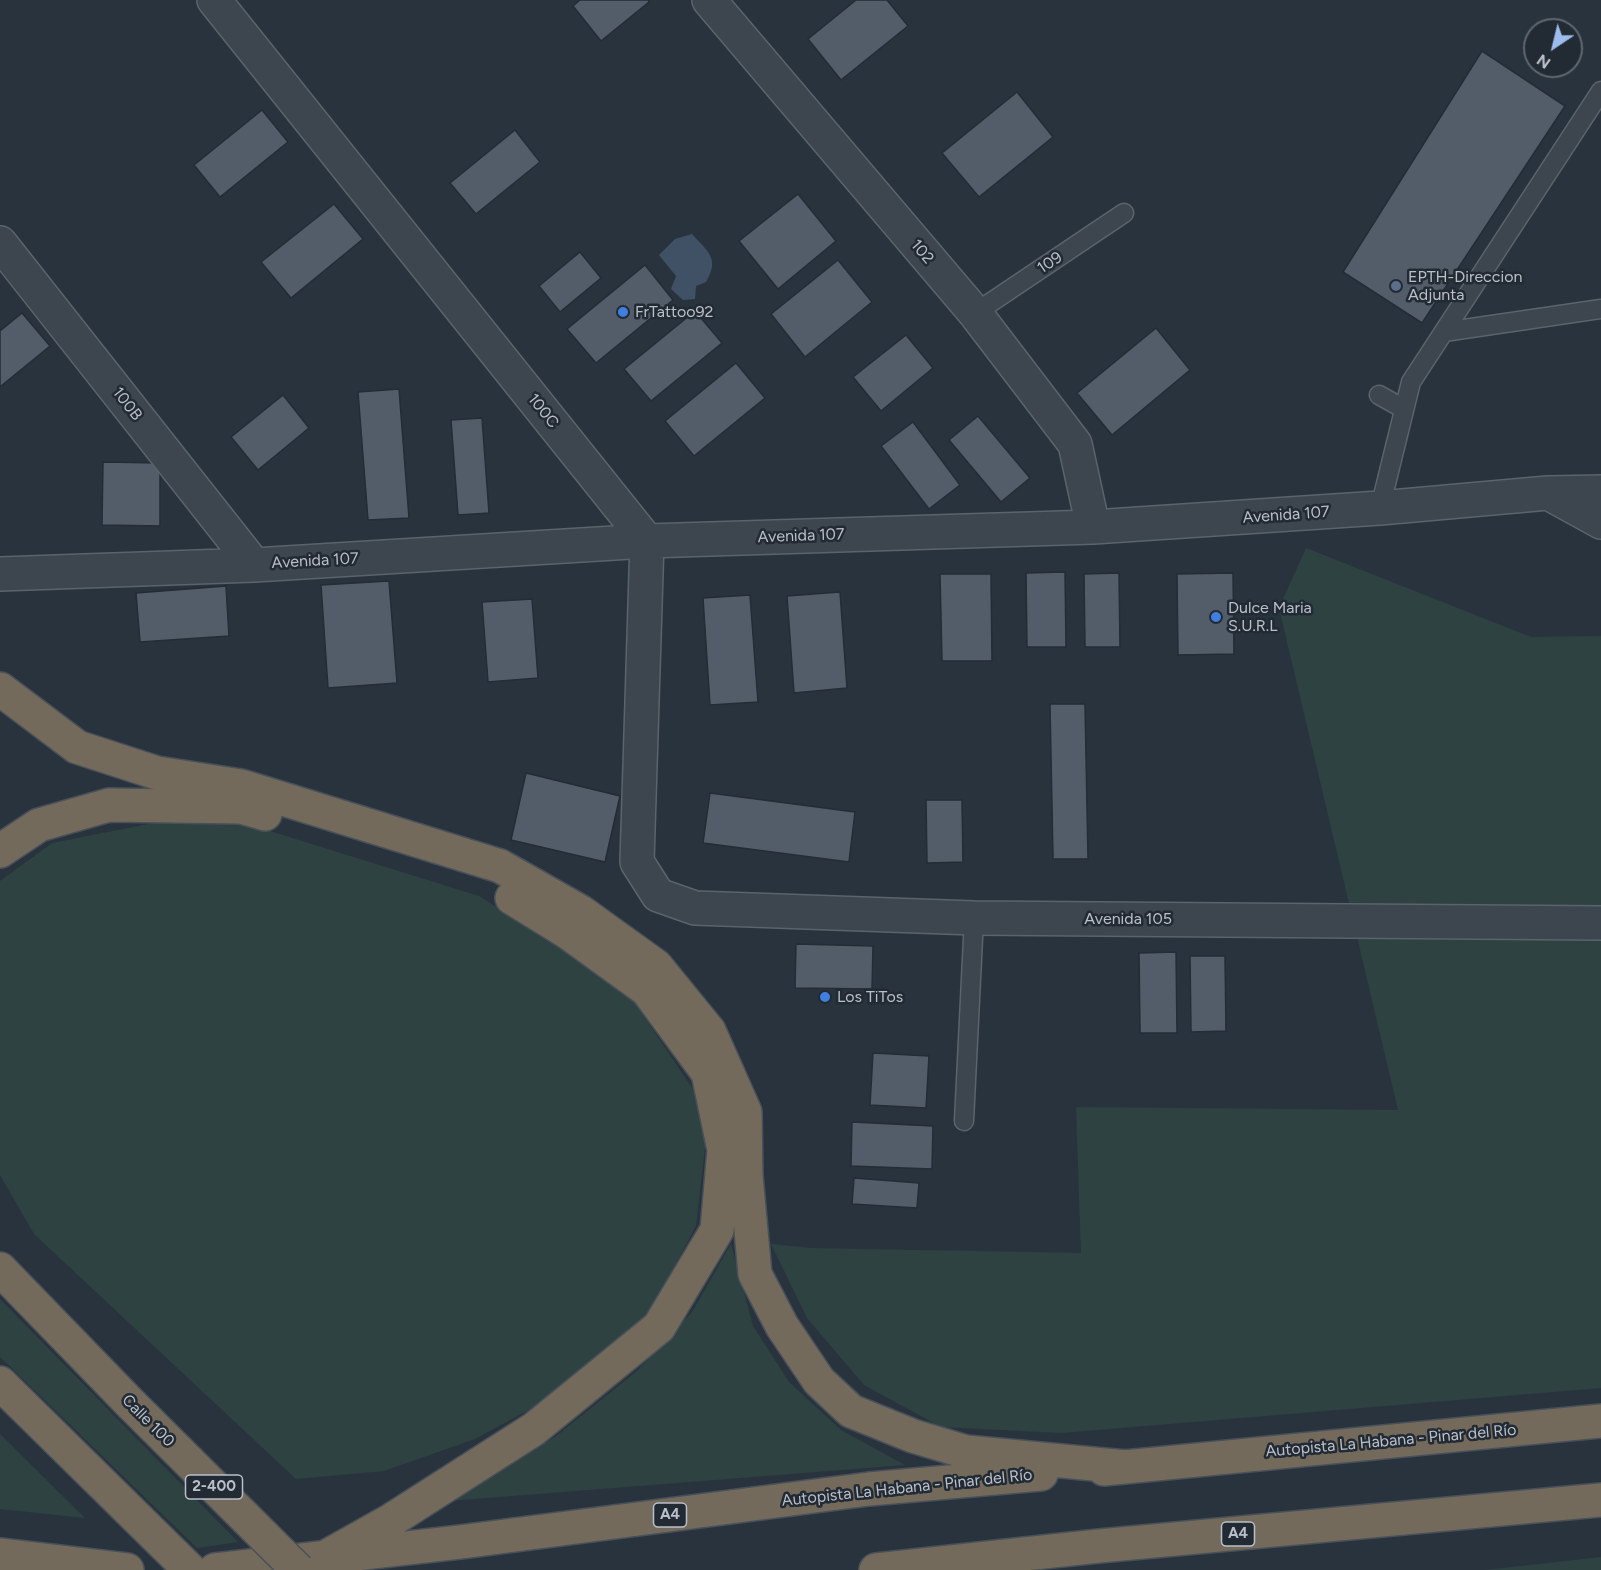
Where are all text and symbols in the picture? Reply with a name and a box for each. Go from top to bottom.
north arrow [1523,18,1583,78]
text: N [1533,50,1554,73]
street label: 102 [906,236,938,268]
street label: 109 [1034,248,1066,278]
place label: EPTH-Direccion Adjunta [1408,267,1522,305]
marker: EPTH-Direccion Adjunta [1389,279,1403,293]
place label: FrTattoo92 [635,302,714,322]
marker: FrTattoo92 [616,305,630,319]
street label: 100B [108,384,146,424]
street label: 100C [523,390,563,432]
street label: Avenida 107 [1242,502,1330,528]
street label: Avenida 107 [757,525,845,547]
street label: Avenida 107 [271,549,359,573]
place label: Dulce Maria S.U.R.L [1228,598,1312,636]
marker: Dulce Maria S.U.R.L [1209,610,1223,624]
street label: Avenida 105 [1084,909,1172,929]
place label: Los TiTos [837,987,903,1007]
marker: Los TiTos [818,990,832,1004]
street label: Calle 100 [118,1391,178,1451]
street label: Autopista La Habana - Pinar del Río [1265,1420,1517,1462]
street label: Autopista La Habana - Pinar del Río [781,1465,1033,1511]
road number: 2-400 [186,1475,242,1499]
road number: A4 [654,1503,686,1527]
road number: A4 [1222,1522,1254,1546]

